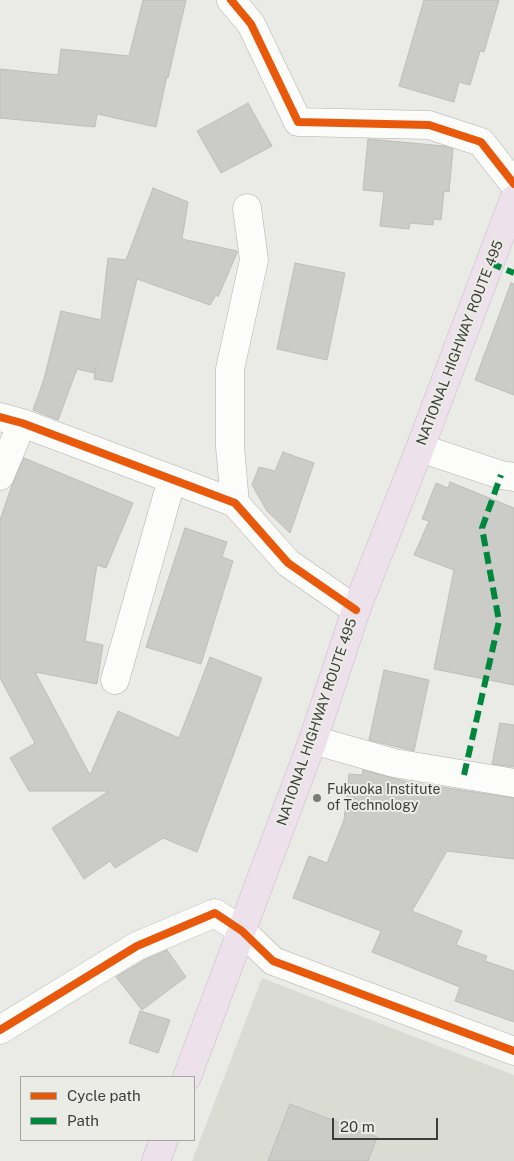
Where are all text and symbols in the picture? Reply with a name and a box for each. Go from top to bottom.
street label: NATIONAL HIGHWAY ROUTE 495 [413,238,507,448]
street label: NATIONAL HIGHWAY ROUTE 495 [274,616,360,828]
place label: Fukuoka Institute of Technology [327,782,440,814]
marker: Fukuoka Institute of Technology [311,792,323,804]
legend [20,1076,195,1141]
text: Cycle path [67,1087,141,1104]
scale bar [334,1108,440,1140]
text: Path [67,1112,99,1129]
text: 20 m [340,1118,375,1135]

